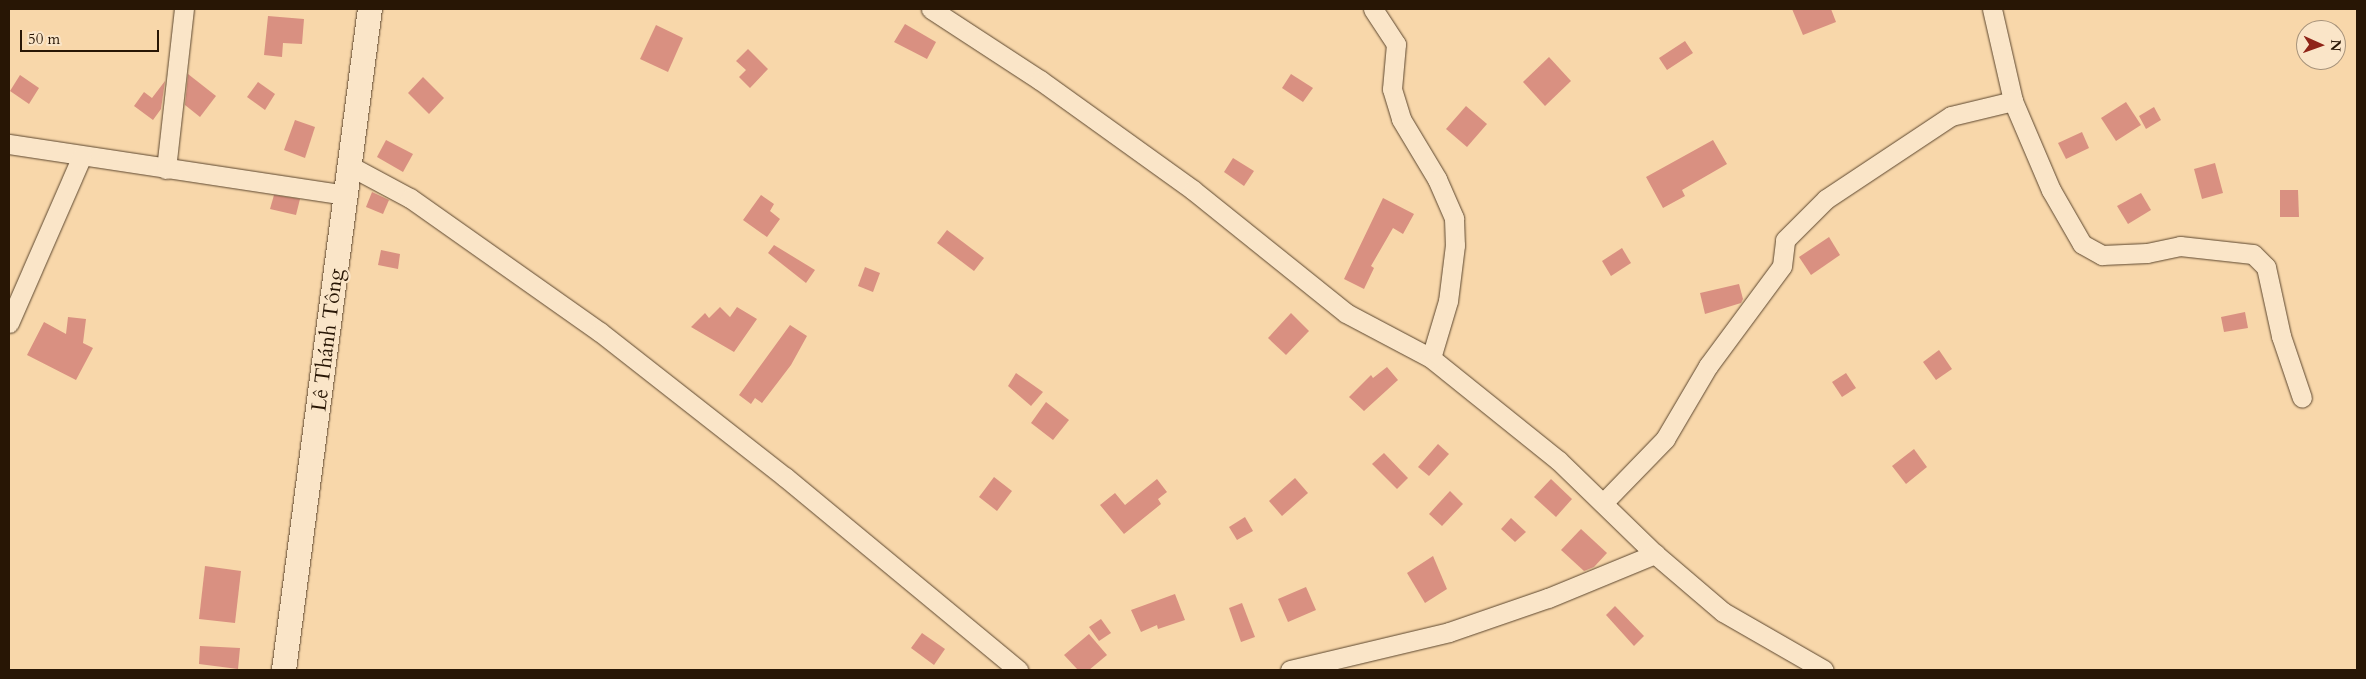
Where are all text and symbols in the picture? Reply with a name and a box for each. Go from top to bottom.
scale bar [22,20,161,52]
north arrow [2296,20,2346,70]
text: 50 m [28,29,60,49]
text: N [2326,39,2345,52]
street label: Lê Thánh Tông [307,267,349,413]

